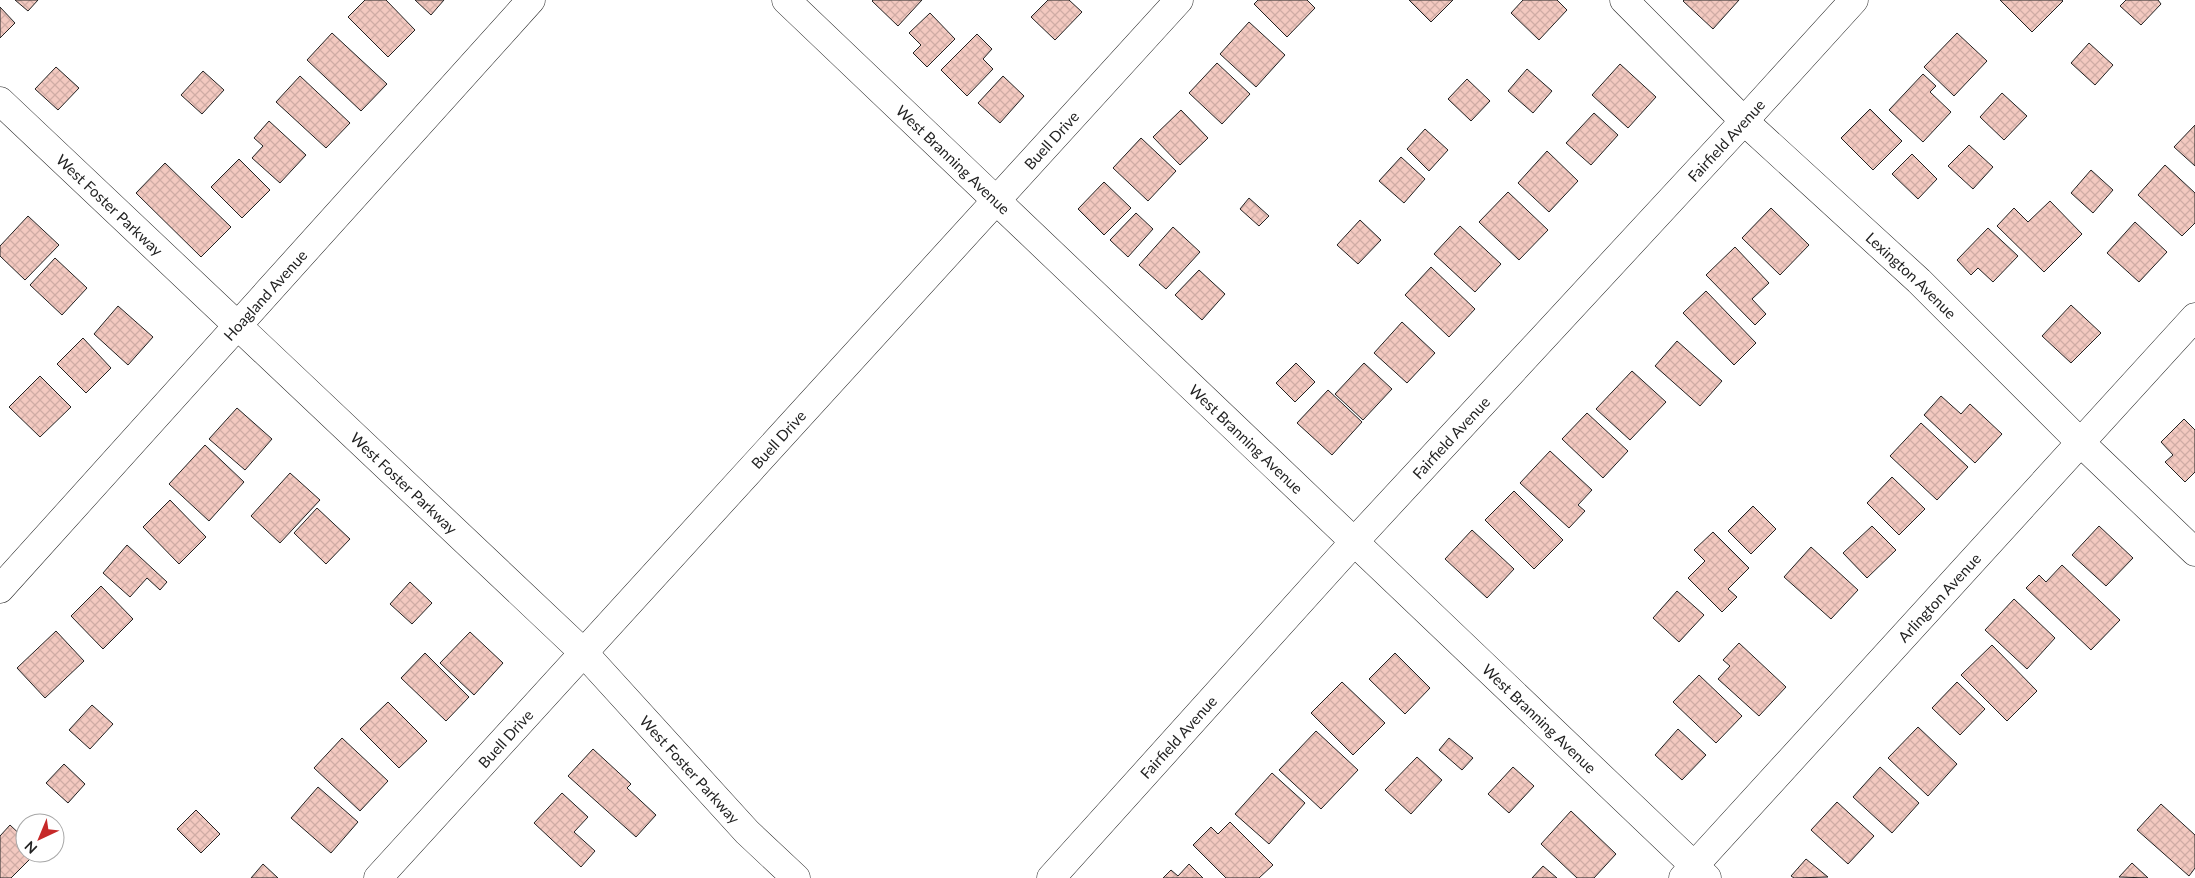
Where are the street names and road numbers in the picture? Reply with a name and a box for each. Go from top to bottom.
street label: Fairfield Avenue [1684,95,1768,185]
street label: West Branning Avenue [893,101,1014,218]
street label: Buell Drive [1020,107,1082,173]
street label: West Foster Parkway [53,150,167,259]
street label: Lexington Avenue [1863,228,1960,322]
street label: Hoagland Avenue [220,246,311,344]
street label: West Branning Avenue [1186,380,1307,497]
street label: Fairfield Avenue [1408,393,1493,482]
street label: Buell Drive [747,406,809,472]
street label: West Foster Parkway [347,428,461,538]
street label: Arlington Avenue [1894,549,1984,646]
street label: West Branning Avenue [1479,660,1600,777]
street label: Fairfield Avenue [1136,692,1220,782]
street label: Buell Drive [474,705,537,771]
street label: West Foster Parkway [636,712,744,827]

